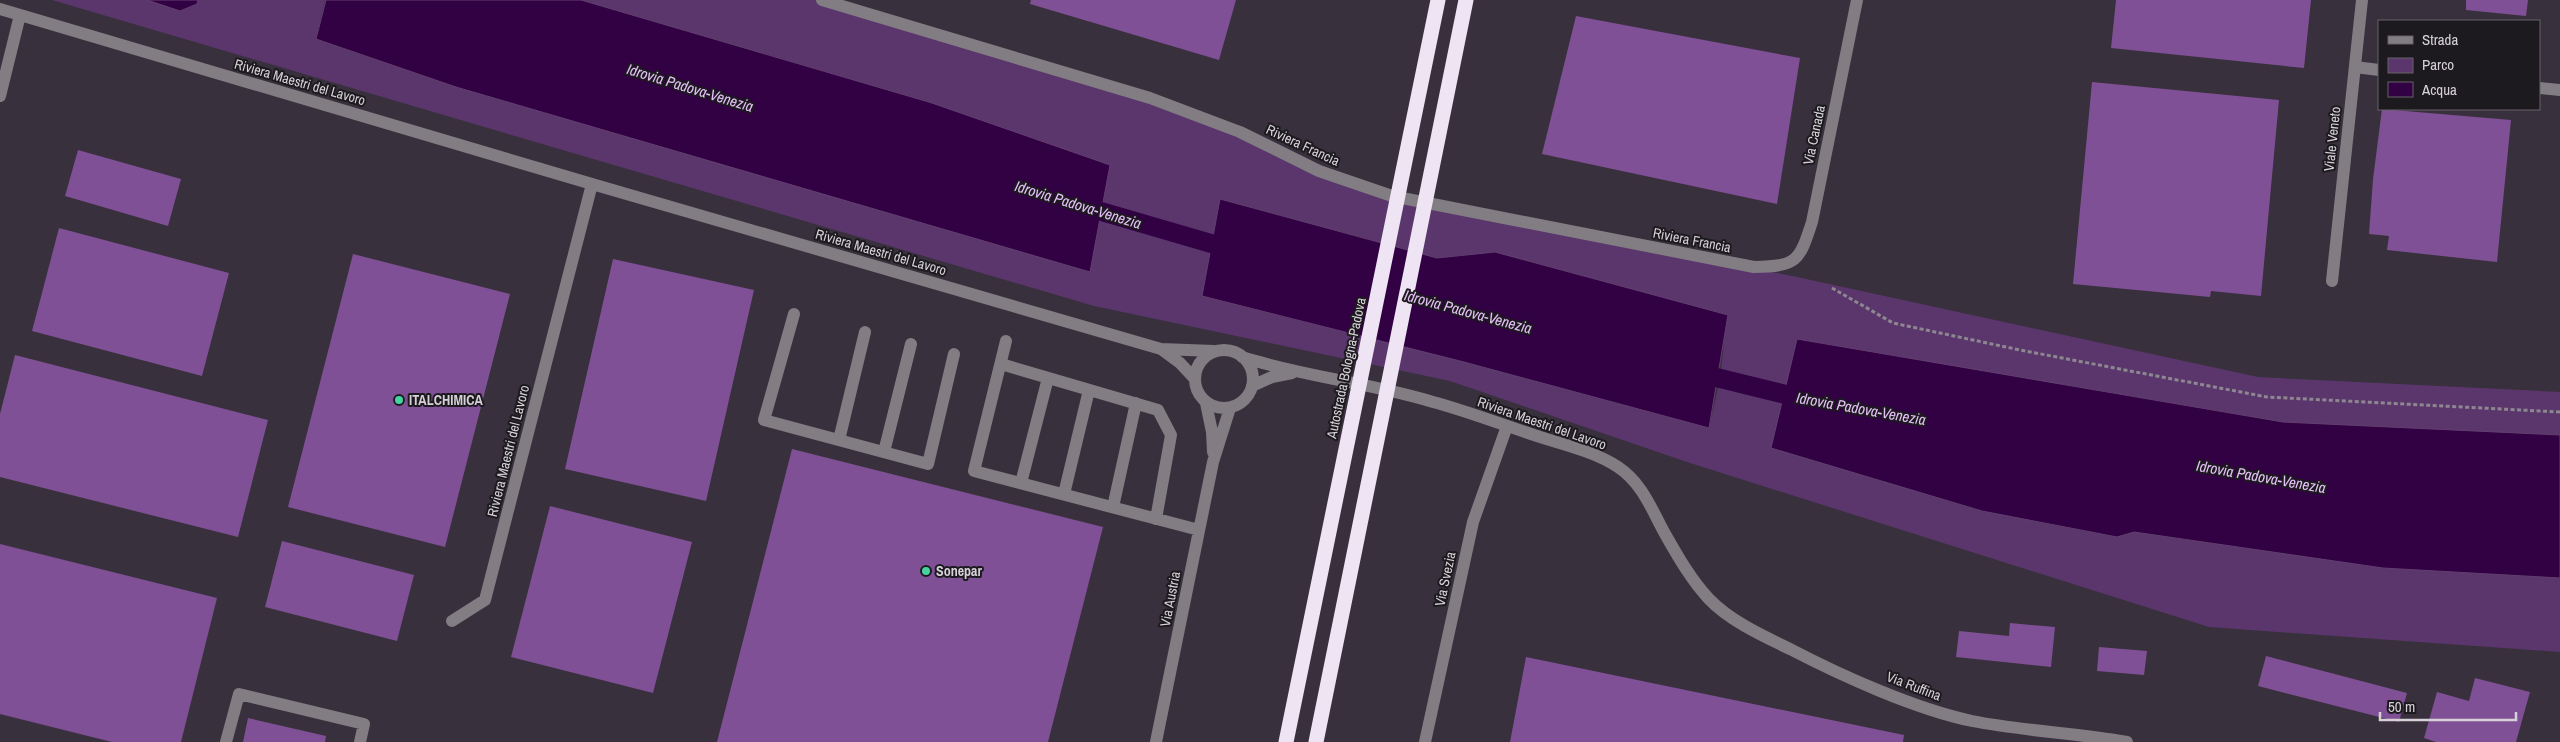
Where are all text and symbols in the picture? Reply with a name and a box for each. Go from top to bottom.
legend [2378,20,2540,110]
text: Strada [2422,29,2458,50]
text: Parco [2422,54,2454,75]
street label: Riviera Maestri del Lavoro [232,55,368,109]
water label: Idrovia Padova-Venezia [624,58,756,117]
text: Acqua [2421,79,2457,100]
street label: Via Canada [1799,103,1829,166]
street label: Viale Veneto [2320,106,2344,172]
street label: Riviera Francia [1263,120,1343,170]
water label: Idrovia Padova-Venezia [1012,175,1144,234]
street label: Riviera Francia [1651,224,1733,256]
street label: Riviera Maestri del Lavoro [813,225,949,279]
water label: Idrovia Padova-Venezia [1402,284,1534,339]
street label: Autostrada Bologna-Padova [1322,295,1370,441]
street label: Riviera Maestri del Lavoro [483,383,533,519]
water label: Idrovia Padova-Venezia [1795,387,1928,430]
place label: ITALCHIMICA [409,391,483,409]
street label: Riviera Maestri del Lavoro [1475,392,1609,454]
marker: ITALCHIMICA [393,394,405,406]
water label: Idrovia Padova-Venezia [2195,455,2328,498]
street label: Via Svezia [1430,549,1460,608]
place label: Sonepar [936,562,982,580]
marker: Sonepar [920,565,932,577]
street label: Via Austria [1156,569,1184,628]
street label: Via Ruffina [1884,667,1944,705]
scale bar [2380,690,2516,722]
text: 50 m [2388,696,2415,717]

